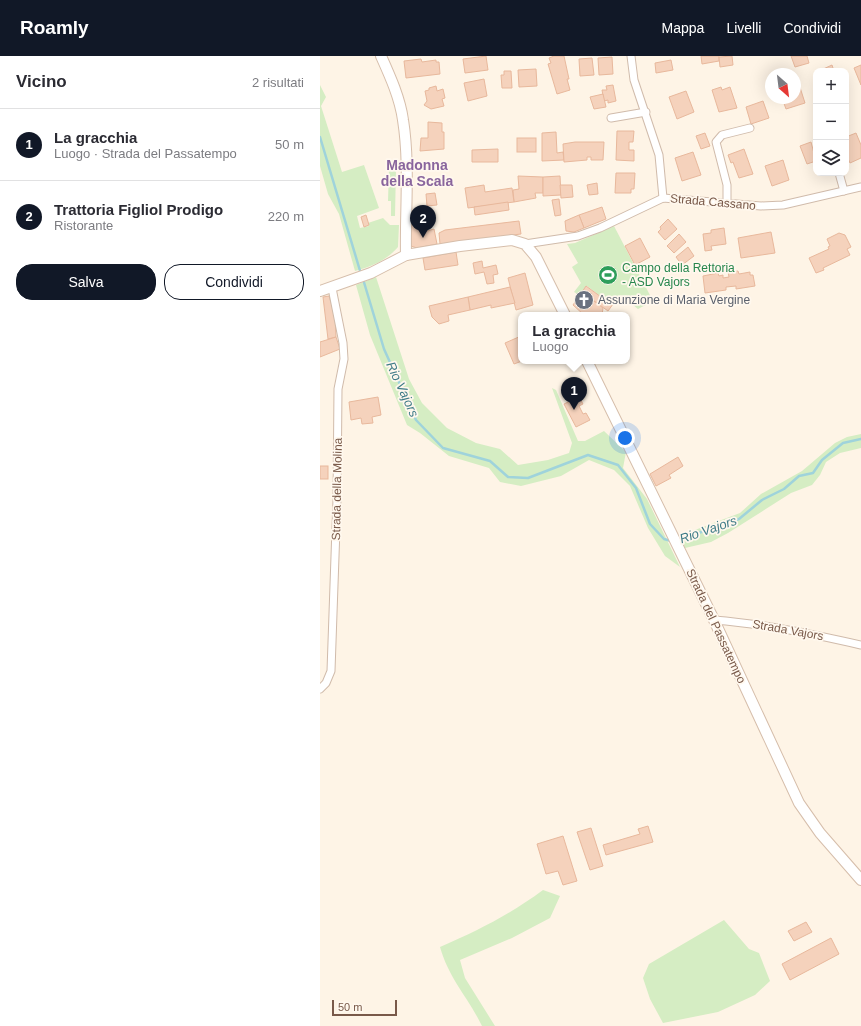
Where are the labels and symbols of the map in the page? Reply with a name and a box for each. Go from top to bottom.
north arrow [765,68,801,104]
district label: Madonna della Scala [381,157,453,189]
street label: Strada Cassano [670,191,757,213]
pin: 2 [410,205,436,238]
place label: Campo della Rettoria - ASD Vajors [622,261,735,289]
sports icon: Campo della Rettoria - ASD Vajors [597,264,619,286]
church icon: Assunzione di Maria Vergine [573,289,595,311]
place label: Assunzione di Maria Vergine [598,293,750,307]
water label: Rio Vajors [383,359,422,420]
pin: 1 [561,377,587,410]
your location [615,428,635,448]
street label: Strada della Molina [329,437,345,540]
water label: Rio Vajors [678,513,739,546]
street label: Strada del Passatempo [683,567,749,686]
street label: Strada Vajors [751,617,825,643]
scale bar [332,998,397,1017]

